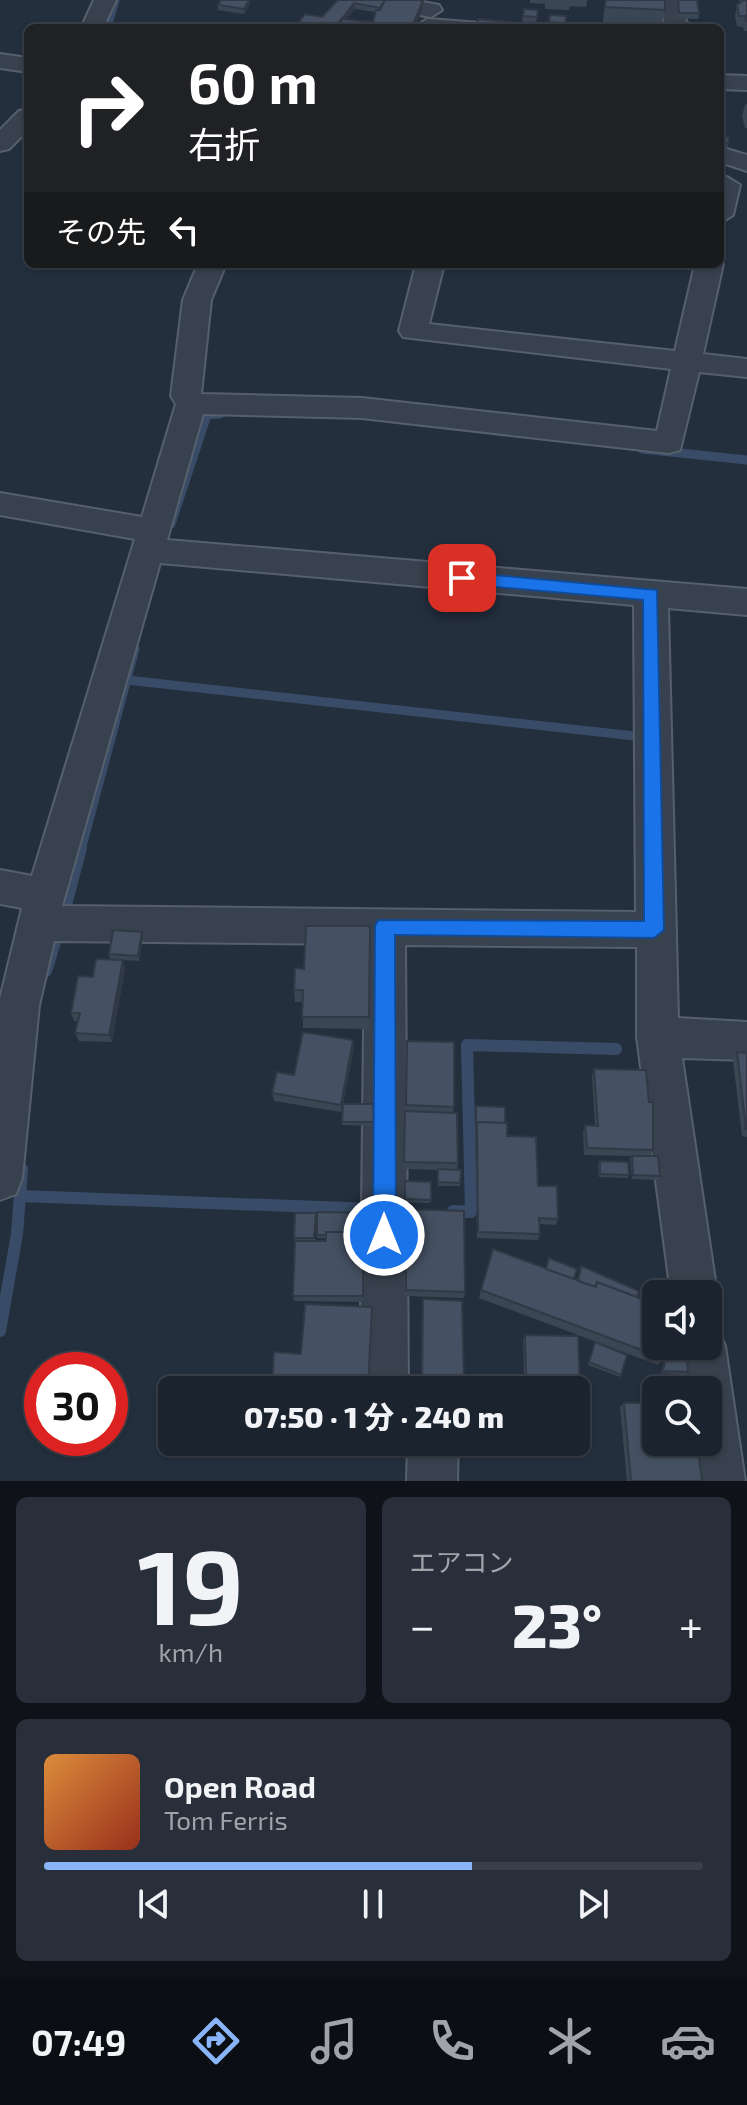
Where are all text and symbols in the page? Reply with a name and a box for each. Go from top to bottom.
text: 60 m [188,48,318,115]
icon: right [56,56,160,160]
text: 右折 [188,122,260,165]
icon: left [162,208,206,252]
text: その先 [56,213,146,249]
pin [428,544,496,612]
icon: arrive [440,556,484,600]
position arrow [342,1193,426,1277]
map controls [642,1280,722,1456]
button: sound [642,1280,722,1360]
speed limit sign: 30 [24,1352,128,1456]
button: search [642,1376,722,1456]
text: 07:50 · 1 分 · 240 m [244,1398,504,1434]
text: 19 [138,1521,244,1646]
text: エアコン [410,1546,514,1577]
text: 23° [512,1588,602,1660]
text: − [410,1598,435,1651]
text: + [679,1598,703,1651]
text: km/h [158,1636,223,1667]
text: Open Road [164,1768,316,1804]
text: Tom Ferris [164,1804,288,1835]
icon: previous [132,1882,176,1926]
icon: pause [351,1882,395,1926]
icon: next [571,1882,615,1926]
icon: directions [188,2013,244,2069]
icon: music [306,2013,362,2069]
icon: phone [424,2013,480,2069]
icon: climate [542,2013,598,2069]
icon: car [660,2013,716,2069]
text: 07:49 [31,2020,126,2063]

